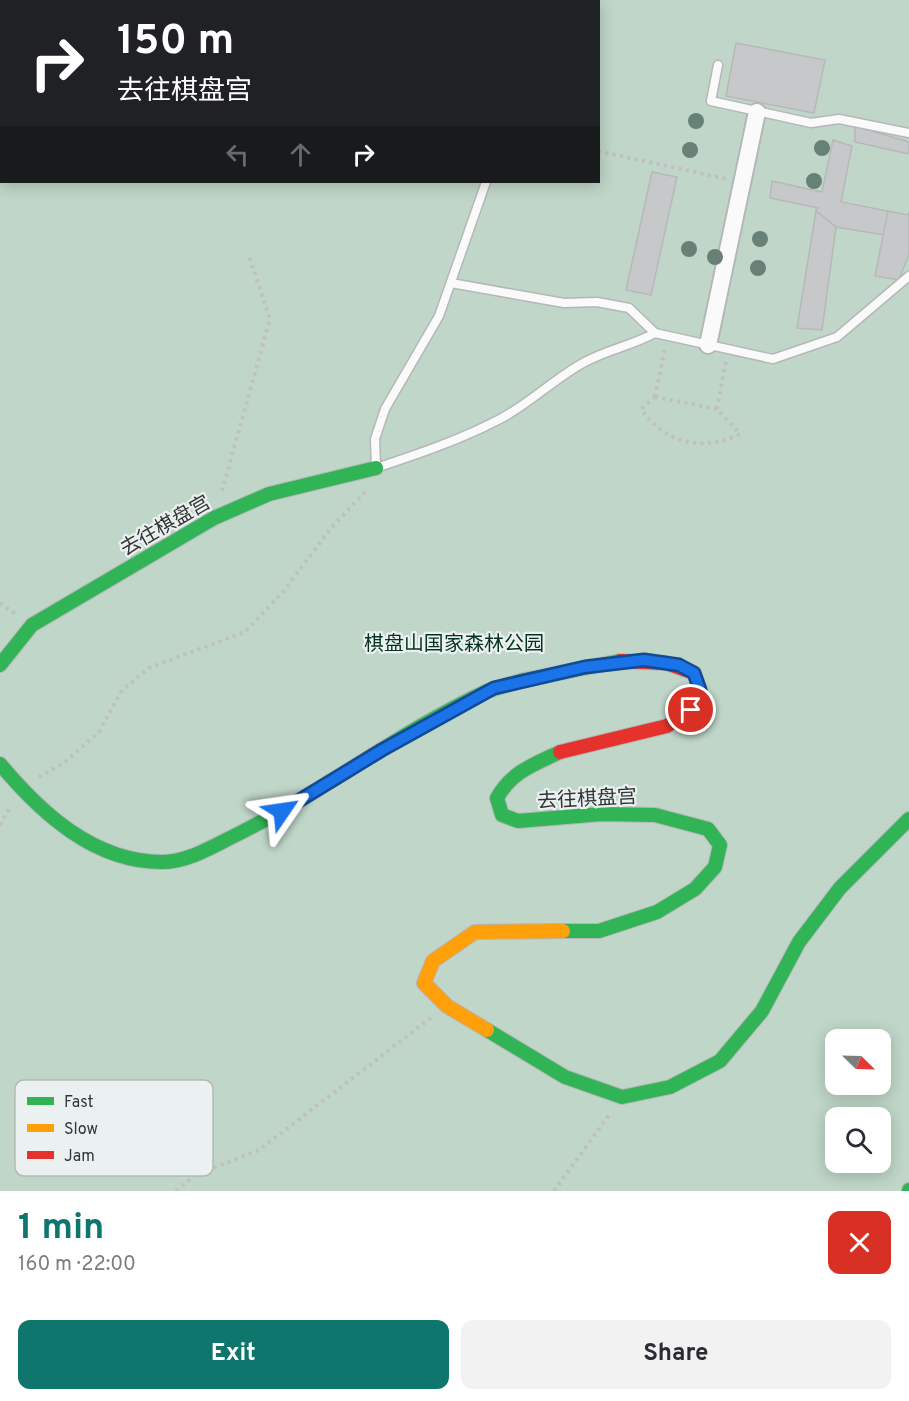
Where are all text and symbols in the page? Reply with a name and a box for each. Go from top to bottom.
text: 150 m [117,16,234,69]
icon: right [18,24,96,102]
text: 去往棋盘宫 [117,75,252,109]
icon: left [221,138,254,171]
icon: ahead [284,138,317,171]
icon: right [347,138,380,171]
street label: 去往棋盘宫 [116,490,216,563]
park label: 棋盘山国家森林公园 [364,632,544,658]
pin [665,684,716,735]
icon: arrive [674,693,707,726]
position arrow [250,779,314,843]
street label: 去往棋盘宫 [536,784,638,816]
north arrow [825,1029,891,1095]
map controls [825,1029,891,1173]
legend [15,1080,213,1176]
text: Fast [64,1093,94,1113]
button: search [825,1107,891,1173]
text: Slow [64,1120,98,1140]
text: Jam [64,1147,95,1167]
text: 1 min [18,1206,104,1252]
button: close [828,1211,891,1274]
text: 160 m · 22:00 [18,1252,136,1278]
button: Exit [18,1320,449,1389]
button: Share [461,1320,891,1389]

